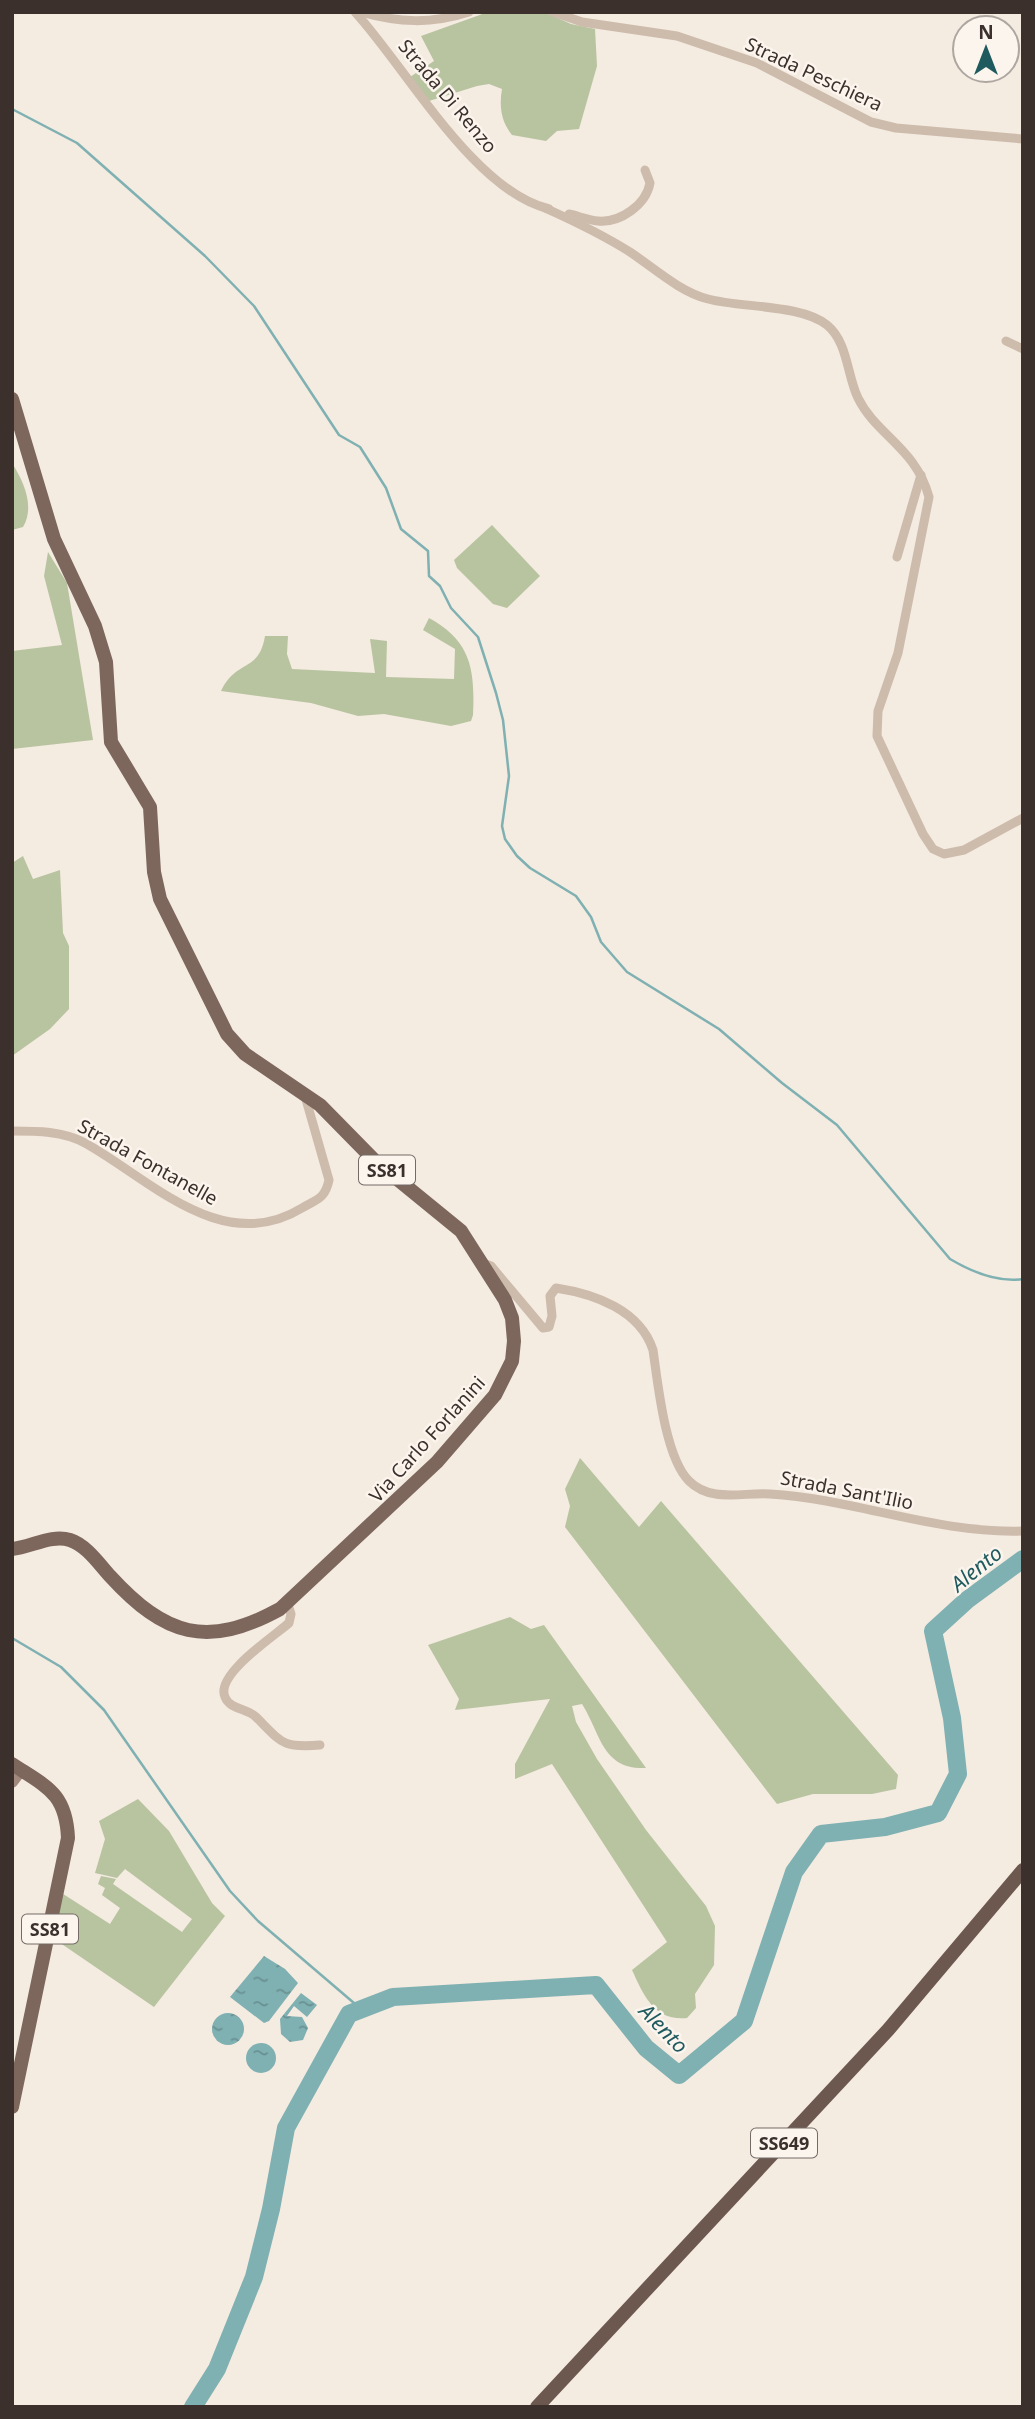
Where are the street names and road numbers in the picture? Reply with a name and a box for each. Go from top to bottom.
street label: Strada Peschiera [741,31,887,117]
street label: Strada Di Renzo [393,34,503,158]
street label: Strada Fontanelle [73,1113,223,1211]
road number: SS81 [359,1156,415,1184]
street label: Via Carlo Forlanini [363,1370,491,1508]
street label: Strada Sant'Ilio [778,1464,916,1516]
road number: SS81 [22,1914,78,1943]
road number: SS649 [751,2129,817,2158]

